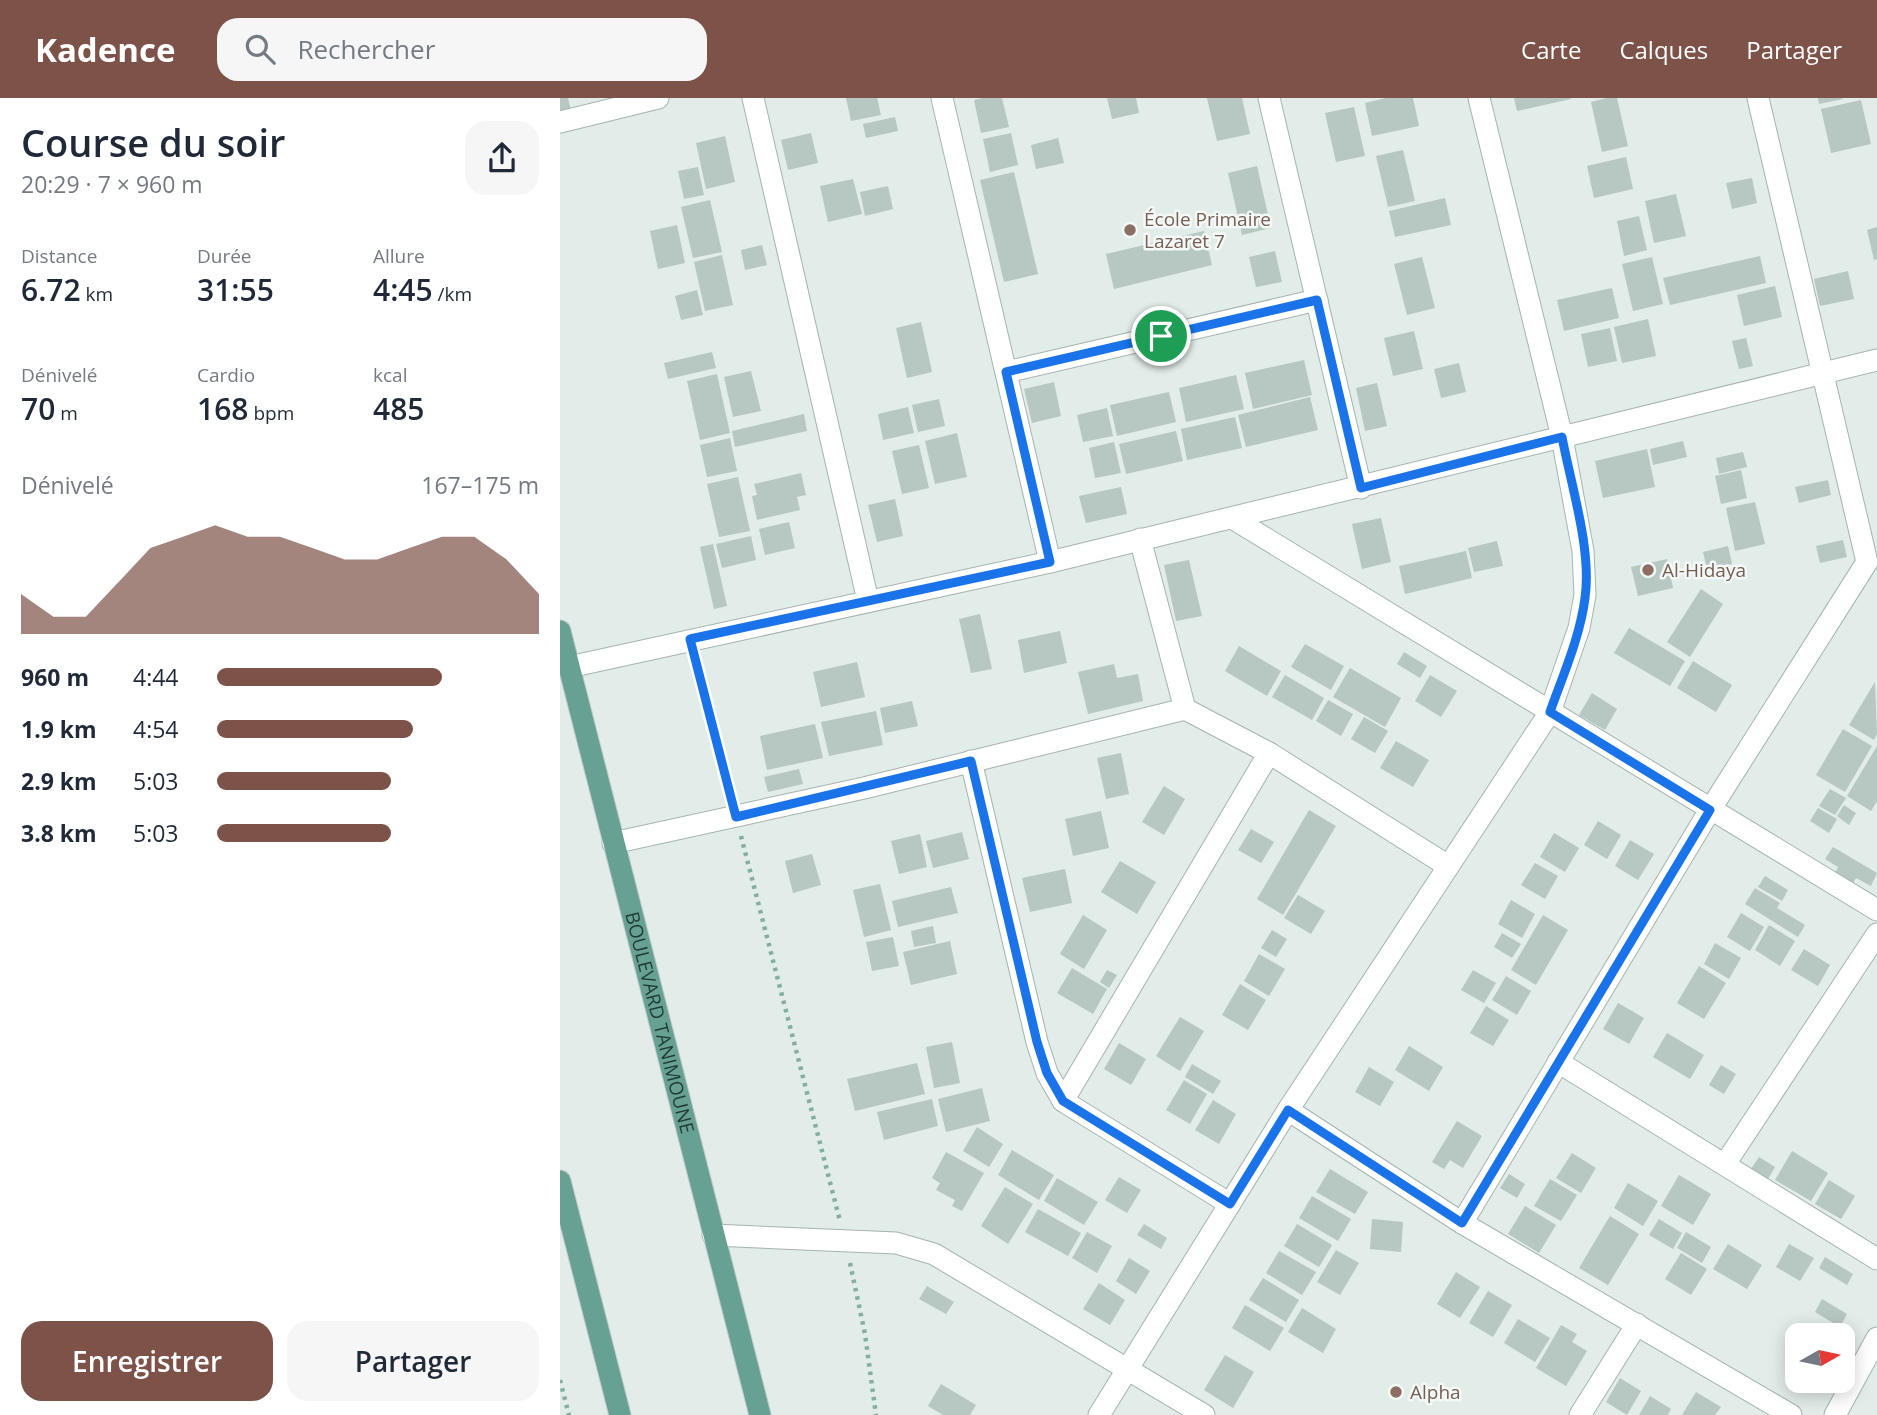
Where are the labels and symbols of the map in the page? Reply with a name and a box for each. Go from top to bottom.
place label: École Primaire Lazaret 7 [1144,206,1271,254]
marker: École Primaire Lazaret 7 [1122,222,1138,238]
pin [1131,306,1191,366]
place label: Al-Hidaya [1662,557,1746,583]
marker: Al-Hidaya [1640,562,1656,578]
street label: BOULEVARD TANIMOUNE [619,909,701,1136]
north arrow [1785,1323,1855,1393]
place label: Alpha [1410,1379,1461,1405]
marker: Alpha [1388,1384,1404,1400]

